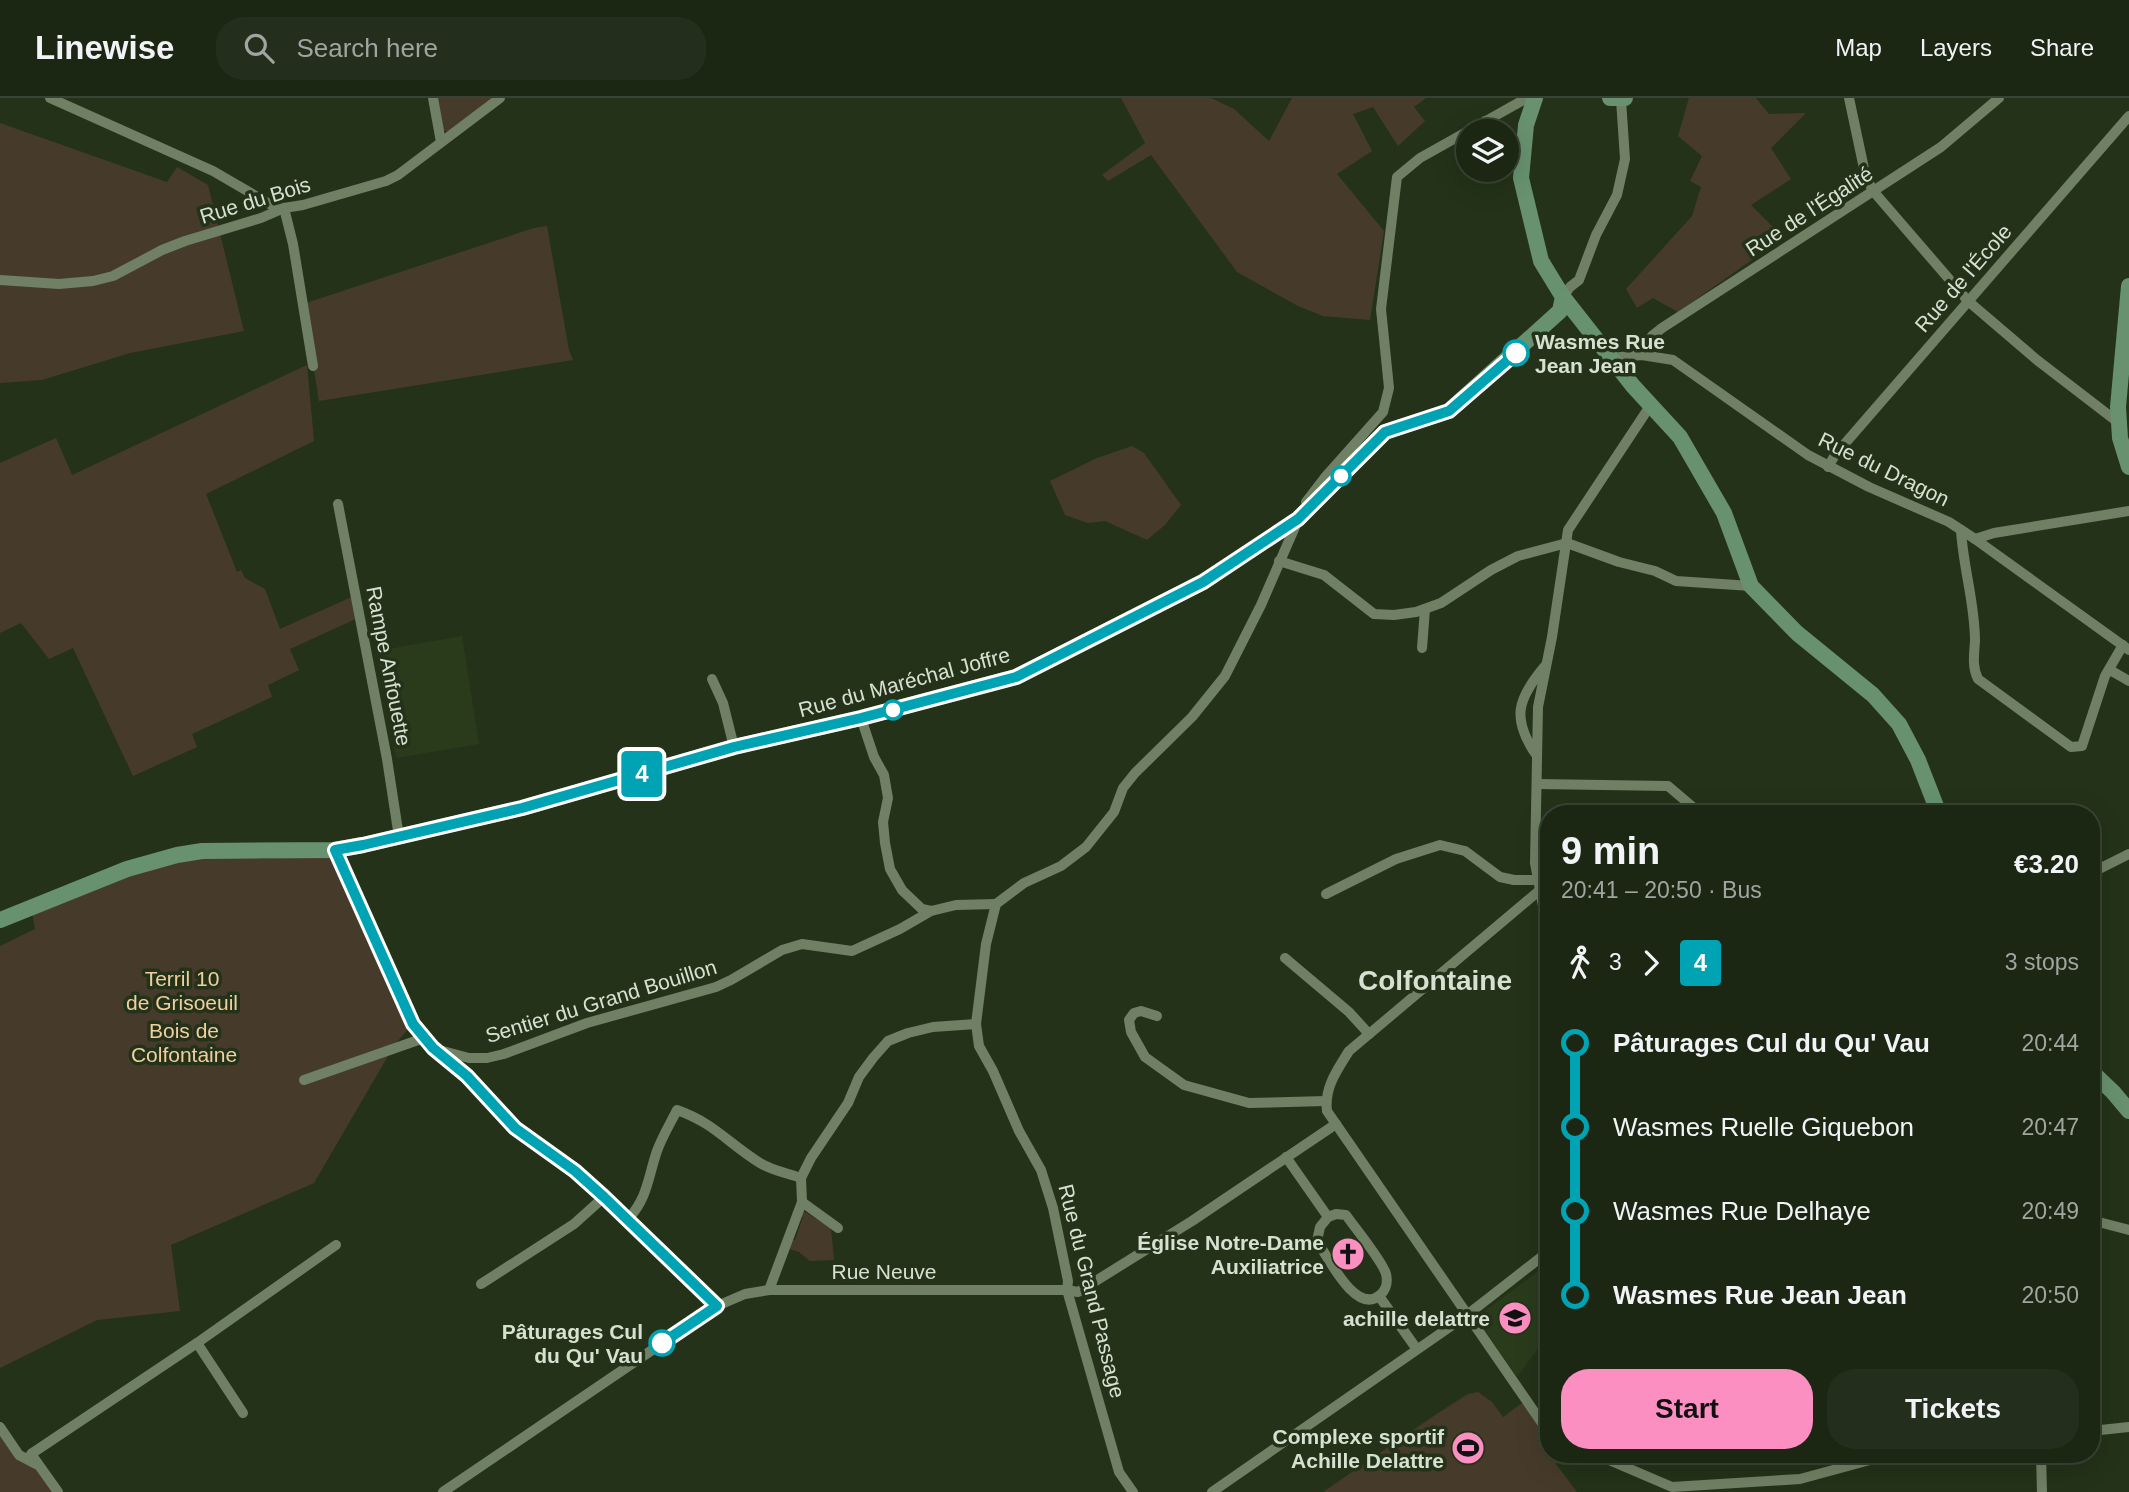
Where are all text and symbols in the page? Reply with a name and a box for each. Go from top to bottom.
search box [216,17,706,80]
text: Linewise [35,29,174,66]
icon: search [240,29,278,67]
text: Search here [296,33,438,63]
text: Map [1835,34,1882,61]
text: Layers [1920,34,1992,61]
text: Share [2030,34,2094,61]
map controls [1456,119,1519,182]
button: layers [1456,119,1519,182]
street label: Rue de l'Égalité [1741,161,1877,261]
street label: Rue du Bois [197,172,313,228]
street label: Rue de l'École [1910,220,2016,336]
place label: Wasmes Rue Jean Jean [1535,330,1665,377]
marker: Wasmes Rue Jean Jean [1503,340,1529,366]
street label: Rue du Dragon [1815,427,1953,511]
unlabelled marker [1331,466,1351,486]
street label: Rampe Anfouette [362,584,416,748]
street label: Rue du Maréchal Joffre [796,643,1012,721]
unlabelled marker [883,700,903,720]
line badge: 4 [619,751,665,797]
text: 4 [635,760,649,787]
text: 9 min [1561,830,1660,872]
text: €3.20 [2014,849,2079,879]
text: 20:41 – 20:50 · Bus [1561,877,1762,903]
icon: walk [1561,944,1599,982]
icon: forward [1632,944,1670,982]
text: 3 [1609,949,1622,975]
text: 4 [1694,949,1707,976]
text: 3 stops [2005,949,2079,975]
street label: Sentier du Grand Bouillon [483,955,719,1047]
district label: Colfontaine [1358,965,1512,996]
park label: Terril 10 de Grisoeuil [126,967,238,1014]
park label: Bois de Colfontaine [131,1019,237,1066]
text: Pâturages Cul du Qu' Vau [1613,1028,1930,1058]
text: 20:44 [2021,1030,2079,1056]
text: Wasmes Ruelle Giquebon [1613,1112,1914,1142]
text: 20:47 [2021,1114,2079,1140]
street label: Rue du Grand Passage [1054,1182,1130,1400]
text: Wasmes Rue Delhaye [1613,1196,1871,1226]
text: 20:49 [2021,1198,2079,1224]
place label: Église Notre-Dame Auxiliatrice [1137,1231,1324,1278]
church icon: Église Notre-Dame Auxiliatrice [1329,1235,1367,1273]
street label: Rue Neuve [831,1260,937,1283]
text: Wasmes Rue Jean Jean [1613,1280,1907,1310]
text: 20:50 [2021,1282,2079,1308]
school or university icon: achille delattre [1496,1299,1534,1337]
place label: achille delattre [1343,1307,1490,1330]
place label: Pâturages Cul du Qu' Vau [502,1320,643,1367]
marker: Pâturages Cul du Qu' Vau [649,1330,675,1356]
button: Start [1561,1369,1813,1449]
button: Tickets [1827,1369,2079,1449]
place label: Complexe sportif Achille Delattre [1272,1425,1445,1472]
sports icon: Complexe sportif Achille Delattre [1449,1429,1487,1467]

